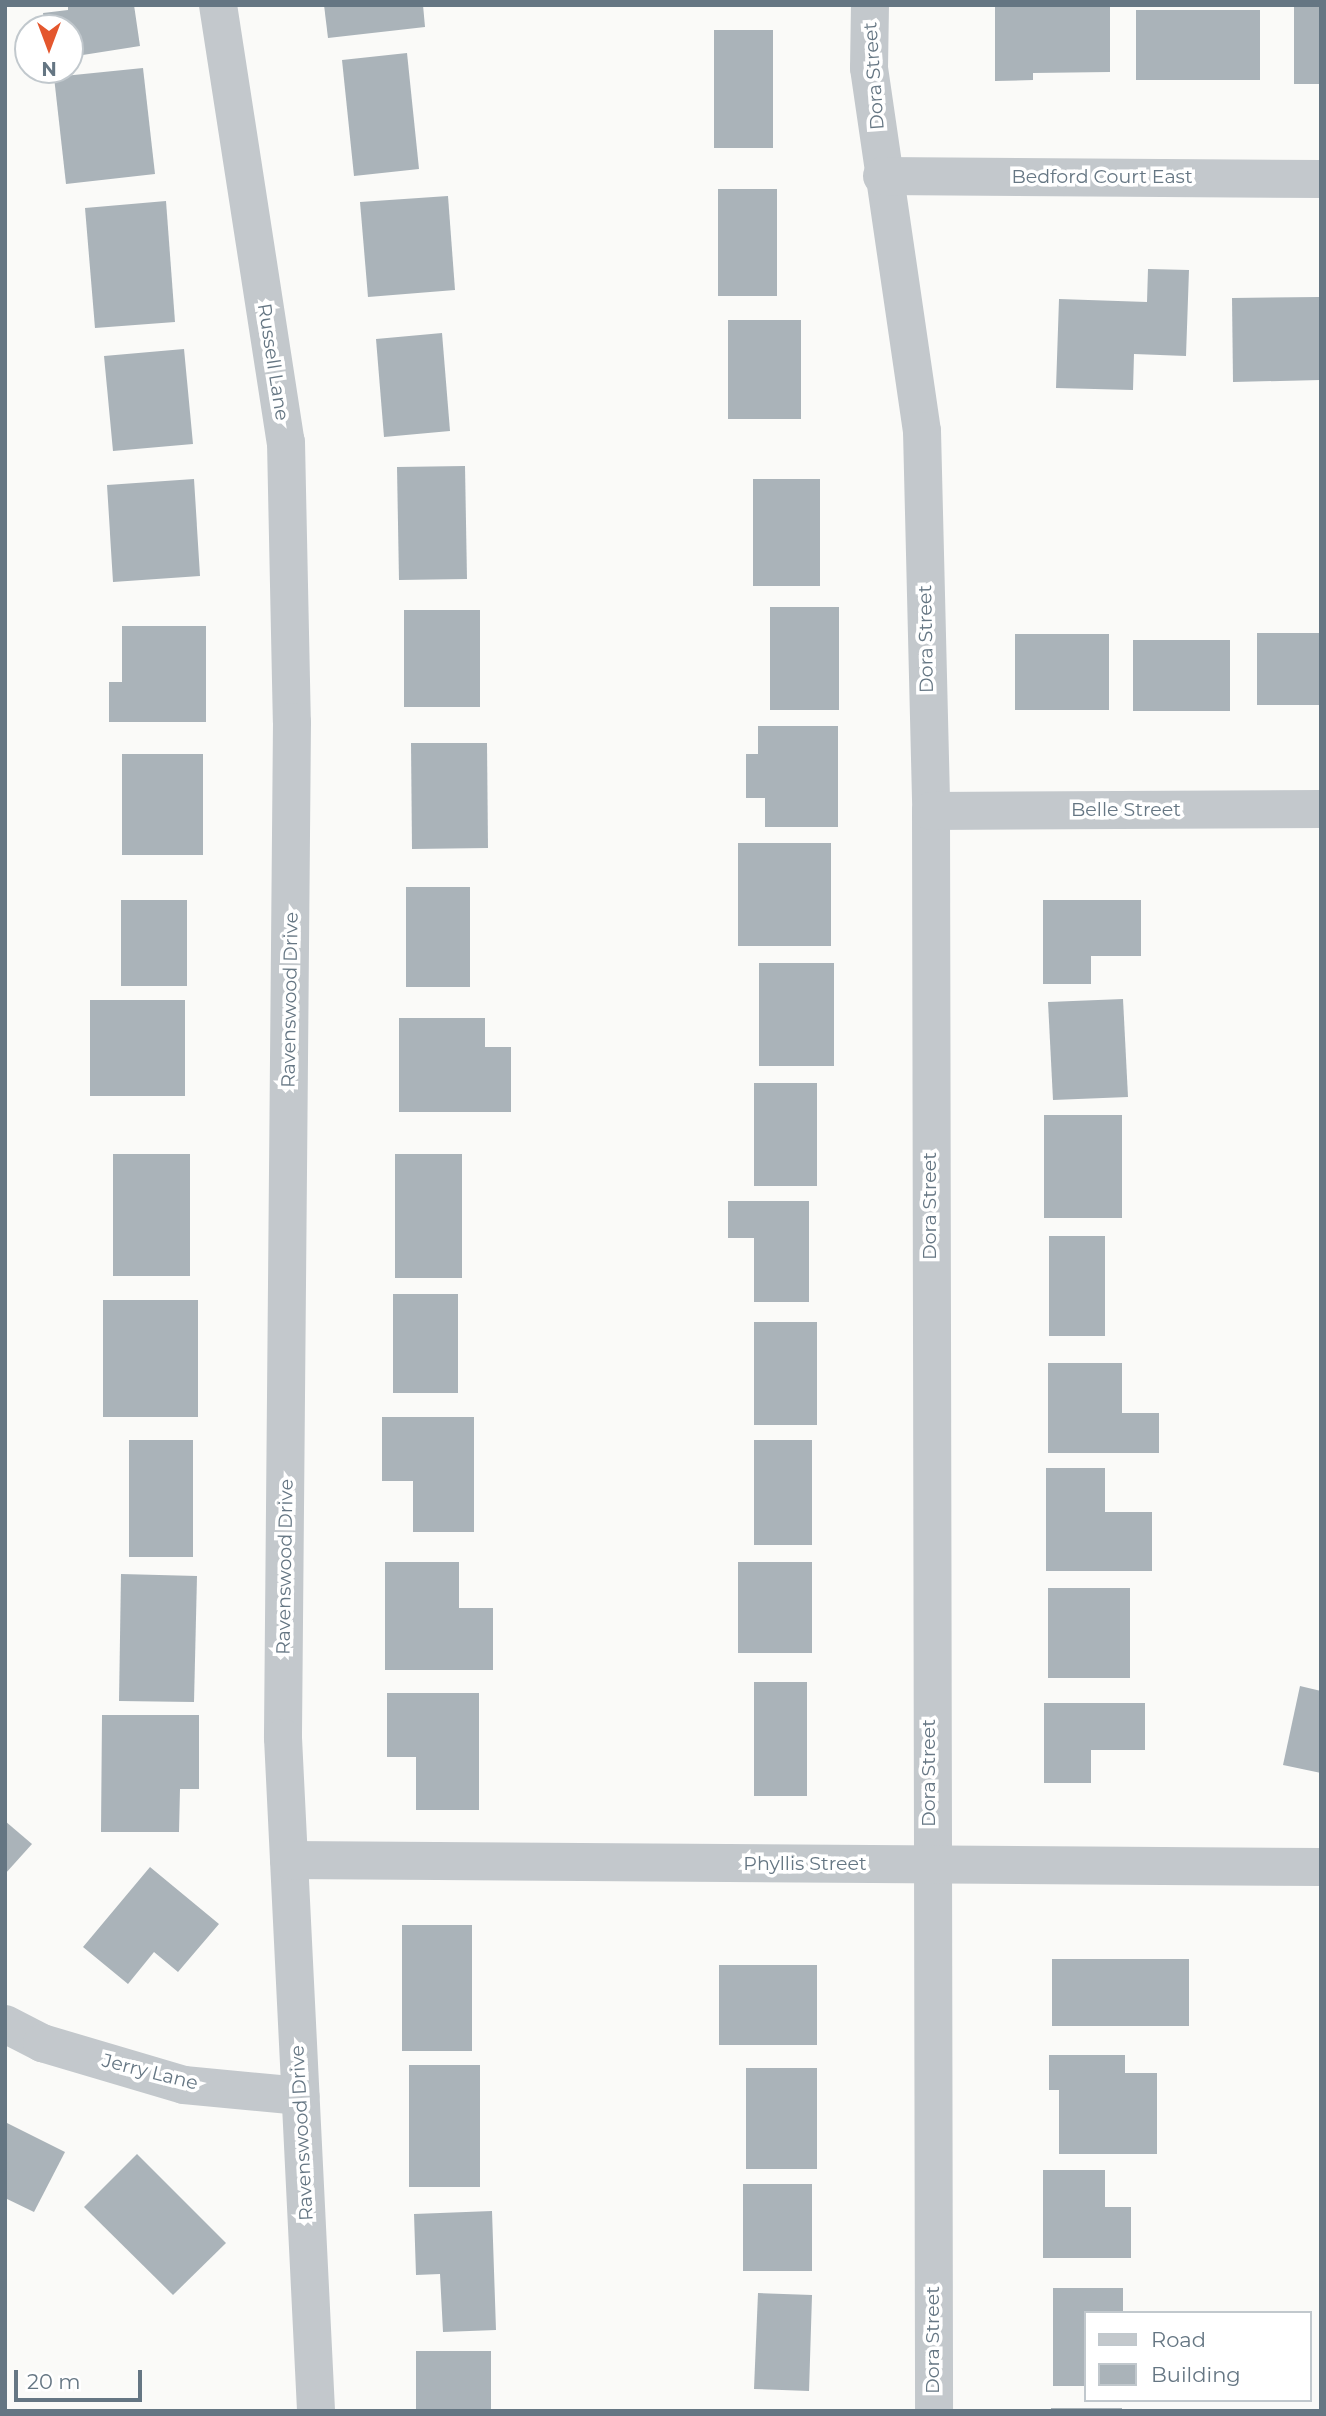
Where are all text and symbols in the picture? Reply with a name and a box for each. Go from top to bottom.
north arrow [14,14,84,84]
street label: Dora Street [859,21,889,131]
text: N [41,57,57,80]
street label: Bedford Court East [1011,166,1193,188]
street label: Russell Lane [252,302,294,422]
street label: Dora Street [914,585,938,693]
street label: Belle Street [1071,799,1181,821]
street label: Ravenswood Drive [277,912,303,1088]
street label: Dora Street [919,1152,941,1260]
street label: Ravenswood Drive [272,1479,298,1655]
street label: Dora Street [918,1719,940,1827]
street label: Phyllis Street [743,1853,867,1875]
street label: Ravenswood Drive [286,2045,318,2221]
street label: Jerry Lane [100,2049,200,2095]
street label: Dora Street [922,2286,944,2394]
legend [1084,2311,1312,2402]
text: Road [1151,2327,1206,2352]
scale bar [18,2356,145,2400]
text: Building [1151,2362,1241,2387]
text: 20 m [27,2369,81,2394]

